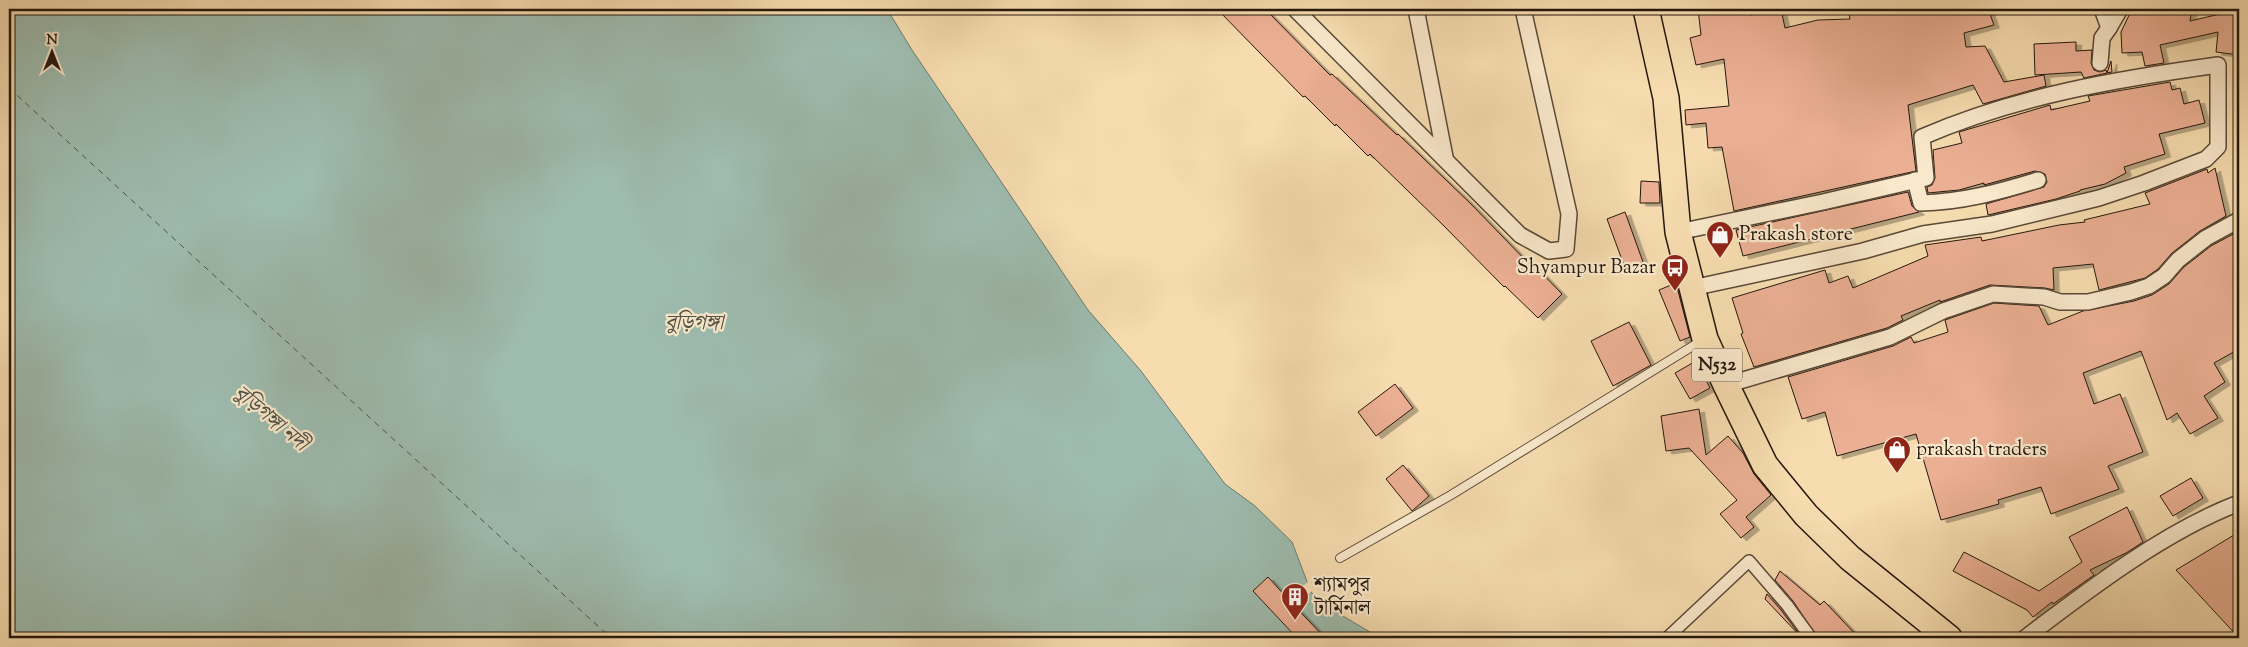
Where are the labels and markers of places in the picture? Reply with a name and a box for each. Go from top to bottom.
shop icon: Prakash store [1705,220,1735,259]
place label: Prakash store [1739,221,1853,250]
bus stop icon: Shyampur Bazar [1660,253,1690,292]
place label: Shyampur Bazar [1517,254,1656,283]
shop icon: prakash traders [1882,435,1912,474]
place label: prakash traders [1916,436,2047,465]
place label: শ্যামপুর টার্মিনাল [1313,572,1371,624]
building icon: শ্যামপুর টার্মিনাল [1280,582,1310,621]

